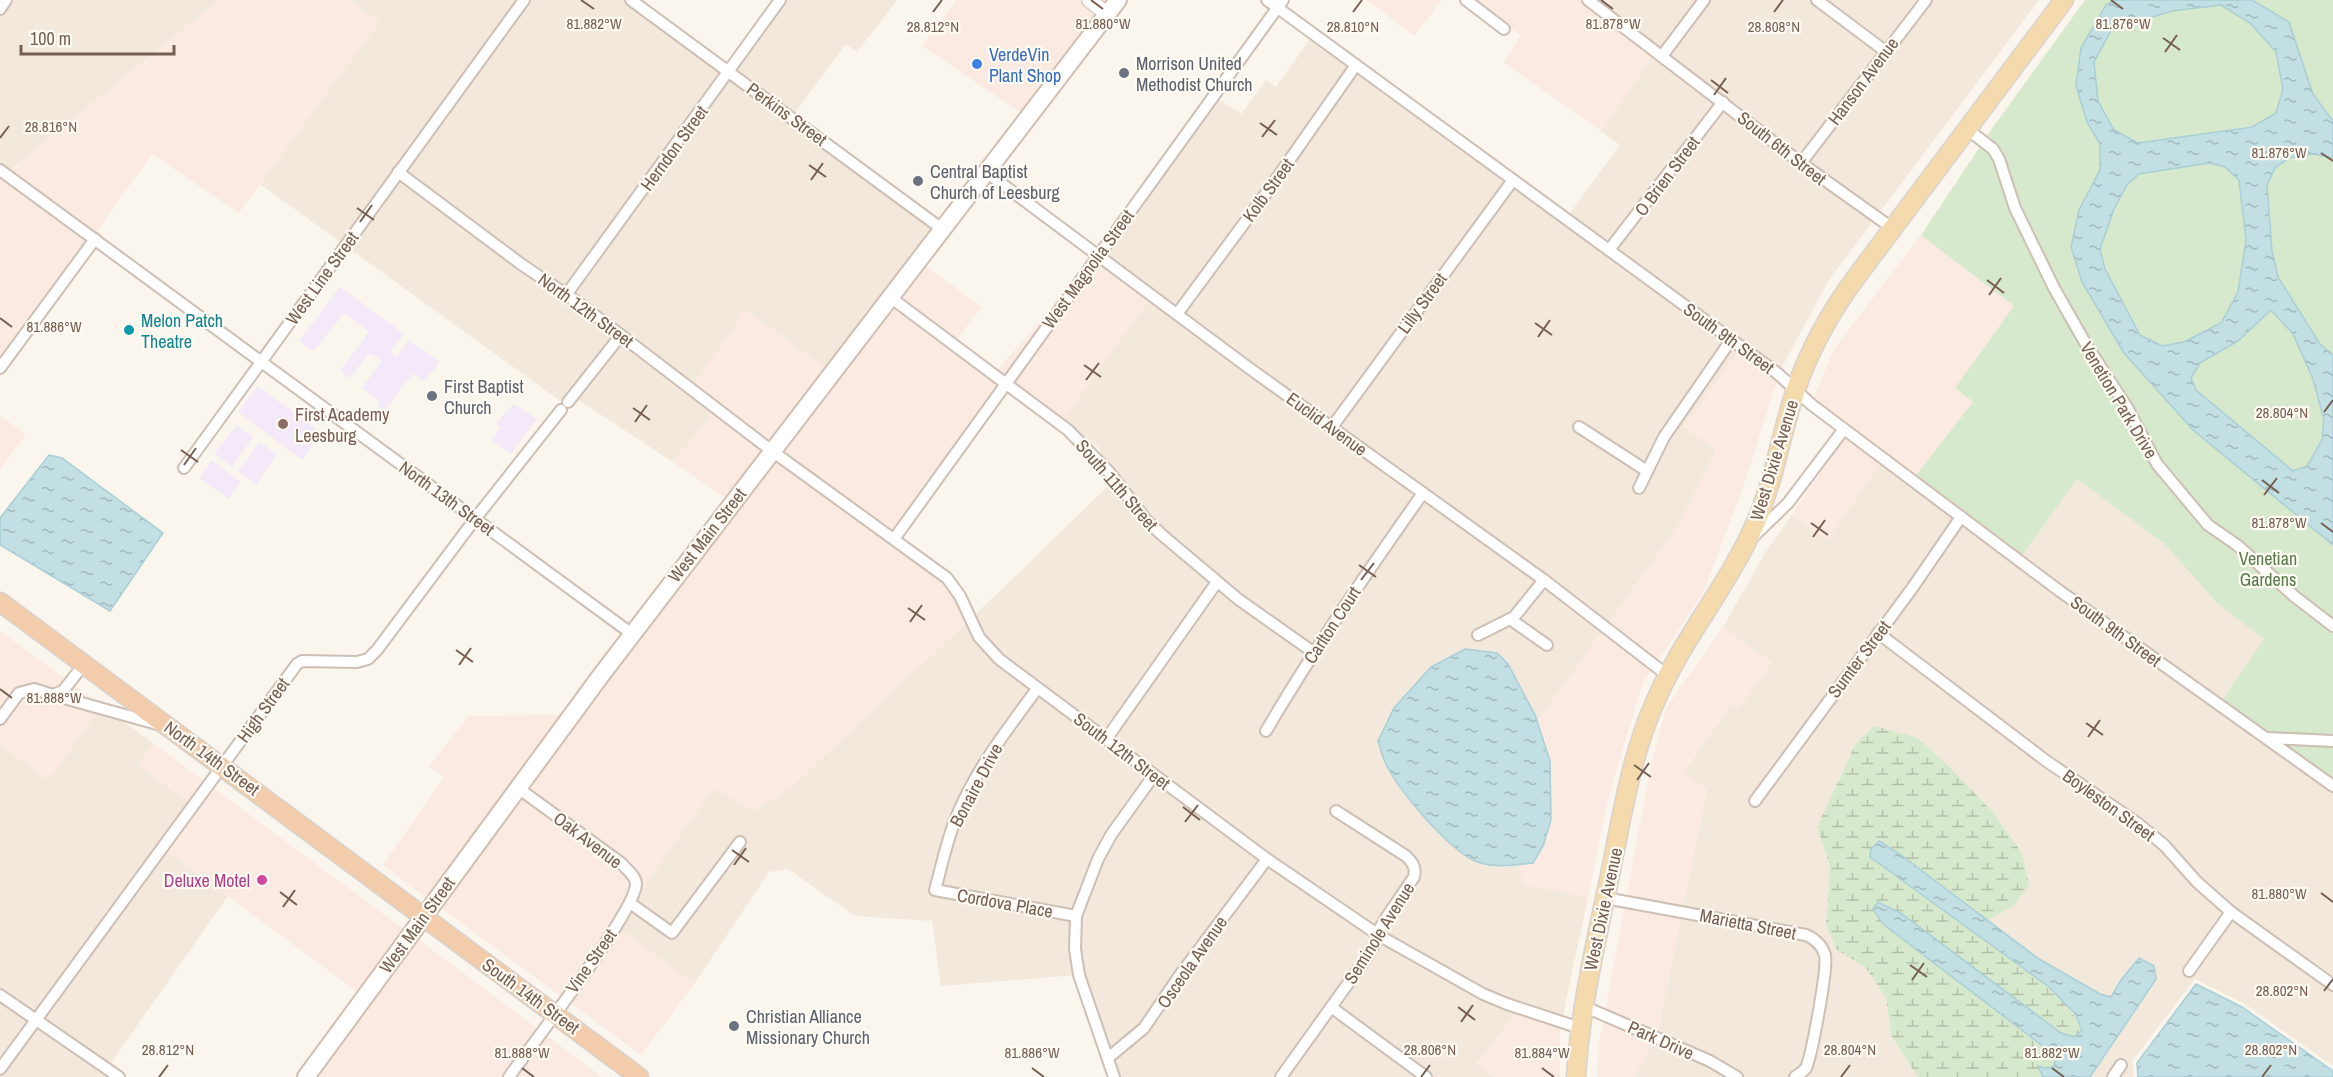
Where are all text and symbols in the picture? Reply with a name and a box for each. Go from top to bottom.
text: 81.882°W [566,13,622,34]
text: 81.880°W [1075,13,1131,34]
text: 81.878°W [1585,13,1641,34]
text: 81.876°W [2095,13,2151,34]
text: 28.812°N [907,16,959,37]
text: 28.810°N [1327,16,1379,37]
text: 28.808°N [1748,16,1800,37]
scale bar [21,18,174,56]
text: 100 m [30,26,71,51]
street label: Hanson Avenue [1822,32,1904,130]
place label: VerdeVin Plant Shop [989,42,1061,88]
place label: Morrison United Methodist Church [1136,51,1253,97]
marker: VerdeVin Plant Shop [970,57,984,71]
marker: Morrison United Methodist Church [1117,66,1131,80]
street label: Perkins Street [742,76,832,152]
street label: Herndon Street [634,100,714,196]
street label: South 6th Street [1732,105,1832,191]
text: 28.816°N [25,116,77,137]
street label: O Brien Street [1629,131,1705,221]
text: 81.876°W [2251,142,2307,163]
street label: Kolb Street [1236,153,1300,227]
place label: Central Baptist Church of Leesburg [930,159,1060,205]
marker: Central Baptist Church of Leesburg [911,174,925,188]
street label: West Magnolia Street [1036,204,1140,334]
street label: West Line Street [280,226,364,330]
street label: North 12th Street [533,267,639,353]
street label: Lilly Street [1391,267,1453,339]
street label: South 9th Street [1678,297,1780,379]
place label: Melon Patch Theatre [141,308,223,354]
text: 81.886°W [26,316,82,337]
marker: Melon Patch Theatre [122,323,136,337]
street label: Venetion Park Drive [2074,337,2164,463]
place label: First Baptist Church [444,374,524,420]
street label: Euclid Avenue [1282,386,1372,462]
marker: First Baptist Church [425,389,439,403]
street label: West Dixie Avenue [1744,397,1804,523]
place label: First Academy Leesburg [295,402,390,448]
text: 28.804°N [2256,402,2308,423]
marker: First Academy Leesburg [276,417,290,431]
street label: South 11th Street [1070,434,1164,536]
street label: North 13th Street [394,455,500,541]
street label: West Main Street [662,482,752,588]
text: 81.878°W [2251,512,2307,533]
park label: Venetian Gardens [2239,546,2297,592]
street label: Carlton Court [1298,581,1366,669]
street label: South 9th Street [2065,590,2167,672]
street label: Sumter Street [1822,615,1896,703]
street label: High Street [231,672,295,748]
text: 81.888°W [26,687,82,708]
street label: South 12th Street [1069,706,1175,796]
street label: North 14th Street [159,715,265,801]
street label: Bonaire Drive [944,739,1008,831]
street label: Boyleston Street [2058,763,2160,847]
street label: Oak Avenue [548,806,628,874]
street label: West Dixie Avenue [1578,845,1628,973]
place label: Deluxe Motel [164,868,250,893]
street label: West Main Street [373,872,461,978]
marker: Deluxe Motel [255,873,269,887]
street label: Seminole Avenue [1338,877,1420,989]
street label: Cordova Place [955,882,1055,924]
text: 81.880°W [2251,883,2307,904]
street label: Marietta Street [1698,902,1798,946]
street label: Osceola Avenue [1151,911,1233,1013]
street label: Vine Street [560,924,622,998]
street label: South 14th Street [477,952,585,1040]
text: 28.802°N [2256,980,2308,1001]
place label: Christian Alliance Missionary Church [746,1004,870,1050]
street label: Park Drive [1624,1014,1698,1066]
marker: Christian Alliance Missionary Church [727,1019,741,1033]
text: 28.812°N [142,1039,194,1060]
text: 28.806°N [1404,1039,1456,1060]
text: 28.804°N [1824,1039,1876,1060]
text: 28.802°N [2245,1039,2297,1060]
text: 81.888°W [494,1042,550,1063]
text: 81.886°W [1004,1042,1060,1063]
text: 81.884°W [1514,1042,1570,1063]
text: 81.882°W [2024,1042,2080,1063]

